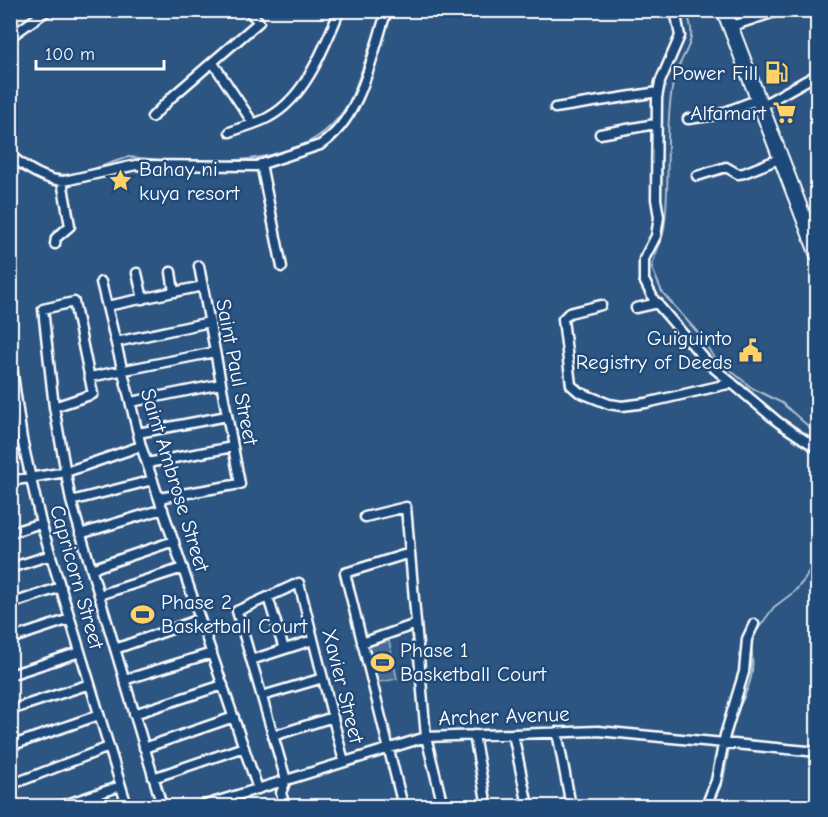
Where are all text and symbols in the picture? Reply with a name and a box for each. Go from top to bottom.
scale bar [36,33,164,71]
text: 100 m [45,44,95,65]
fuel station icon: Power Fill [763,60,789,86]
place label: Power Fill [672,61,758,85]
supermarket icon: Alfamart [771,100,797,126]
place label: Alfamart [690,101,767,125]
place label: Bahay ni kuya resort [139,157,240,205]
place icon: Bahay ni kuya resort [108,168,134,194]
street label: Saint Paul Street [211,297,263,448]
place label: Guiguinto Registry of Deeds [576,326,732,374]
public building icon: Guiguinto Registry of Deeds [737,337,763,363]
street label: Saint Ambrose Street [136,385,215,575]
street label: Capricorn Street [45,502,109,653]
place label: Phase 2 Basketball Court [161,590,308,638]
sports icon: Phase 2 Basketball Court [130,601,156,627]
street label: Xavier Street [317,626,369,747]
place label: Phase 1 Basketball Court [400,638,547,686]
sports icon: Phase 1 Basketball Court [369,649,395,675]
street label: Archer Avenue [438,702,570,730]

